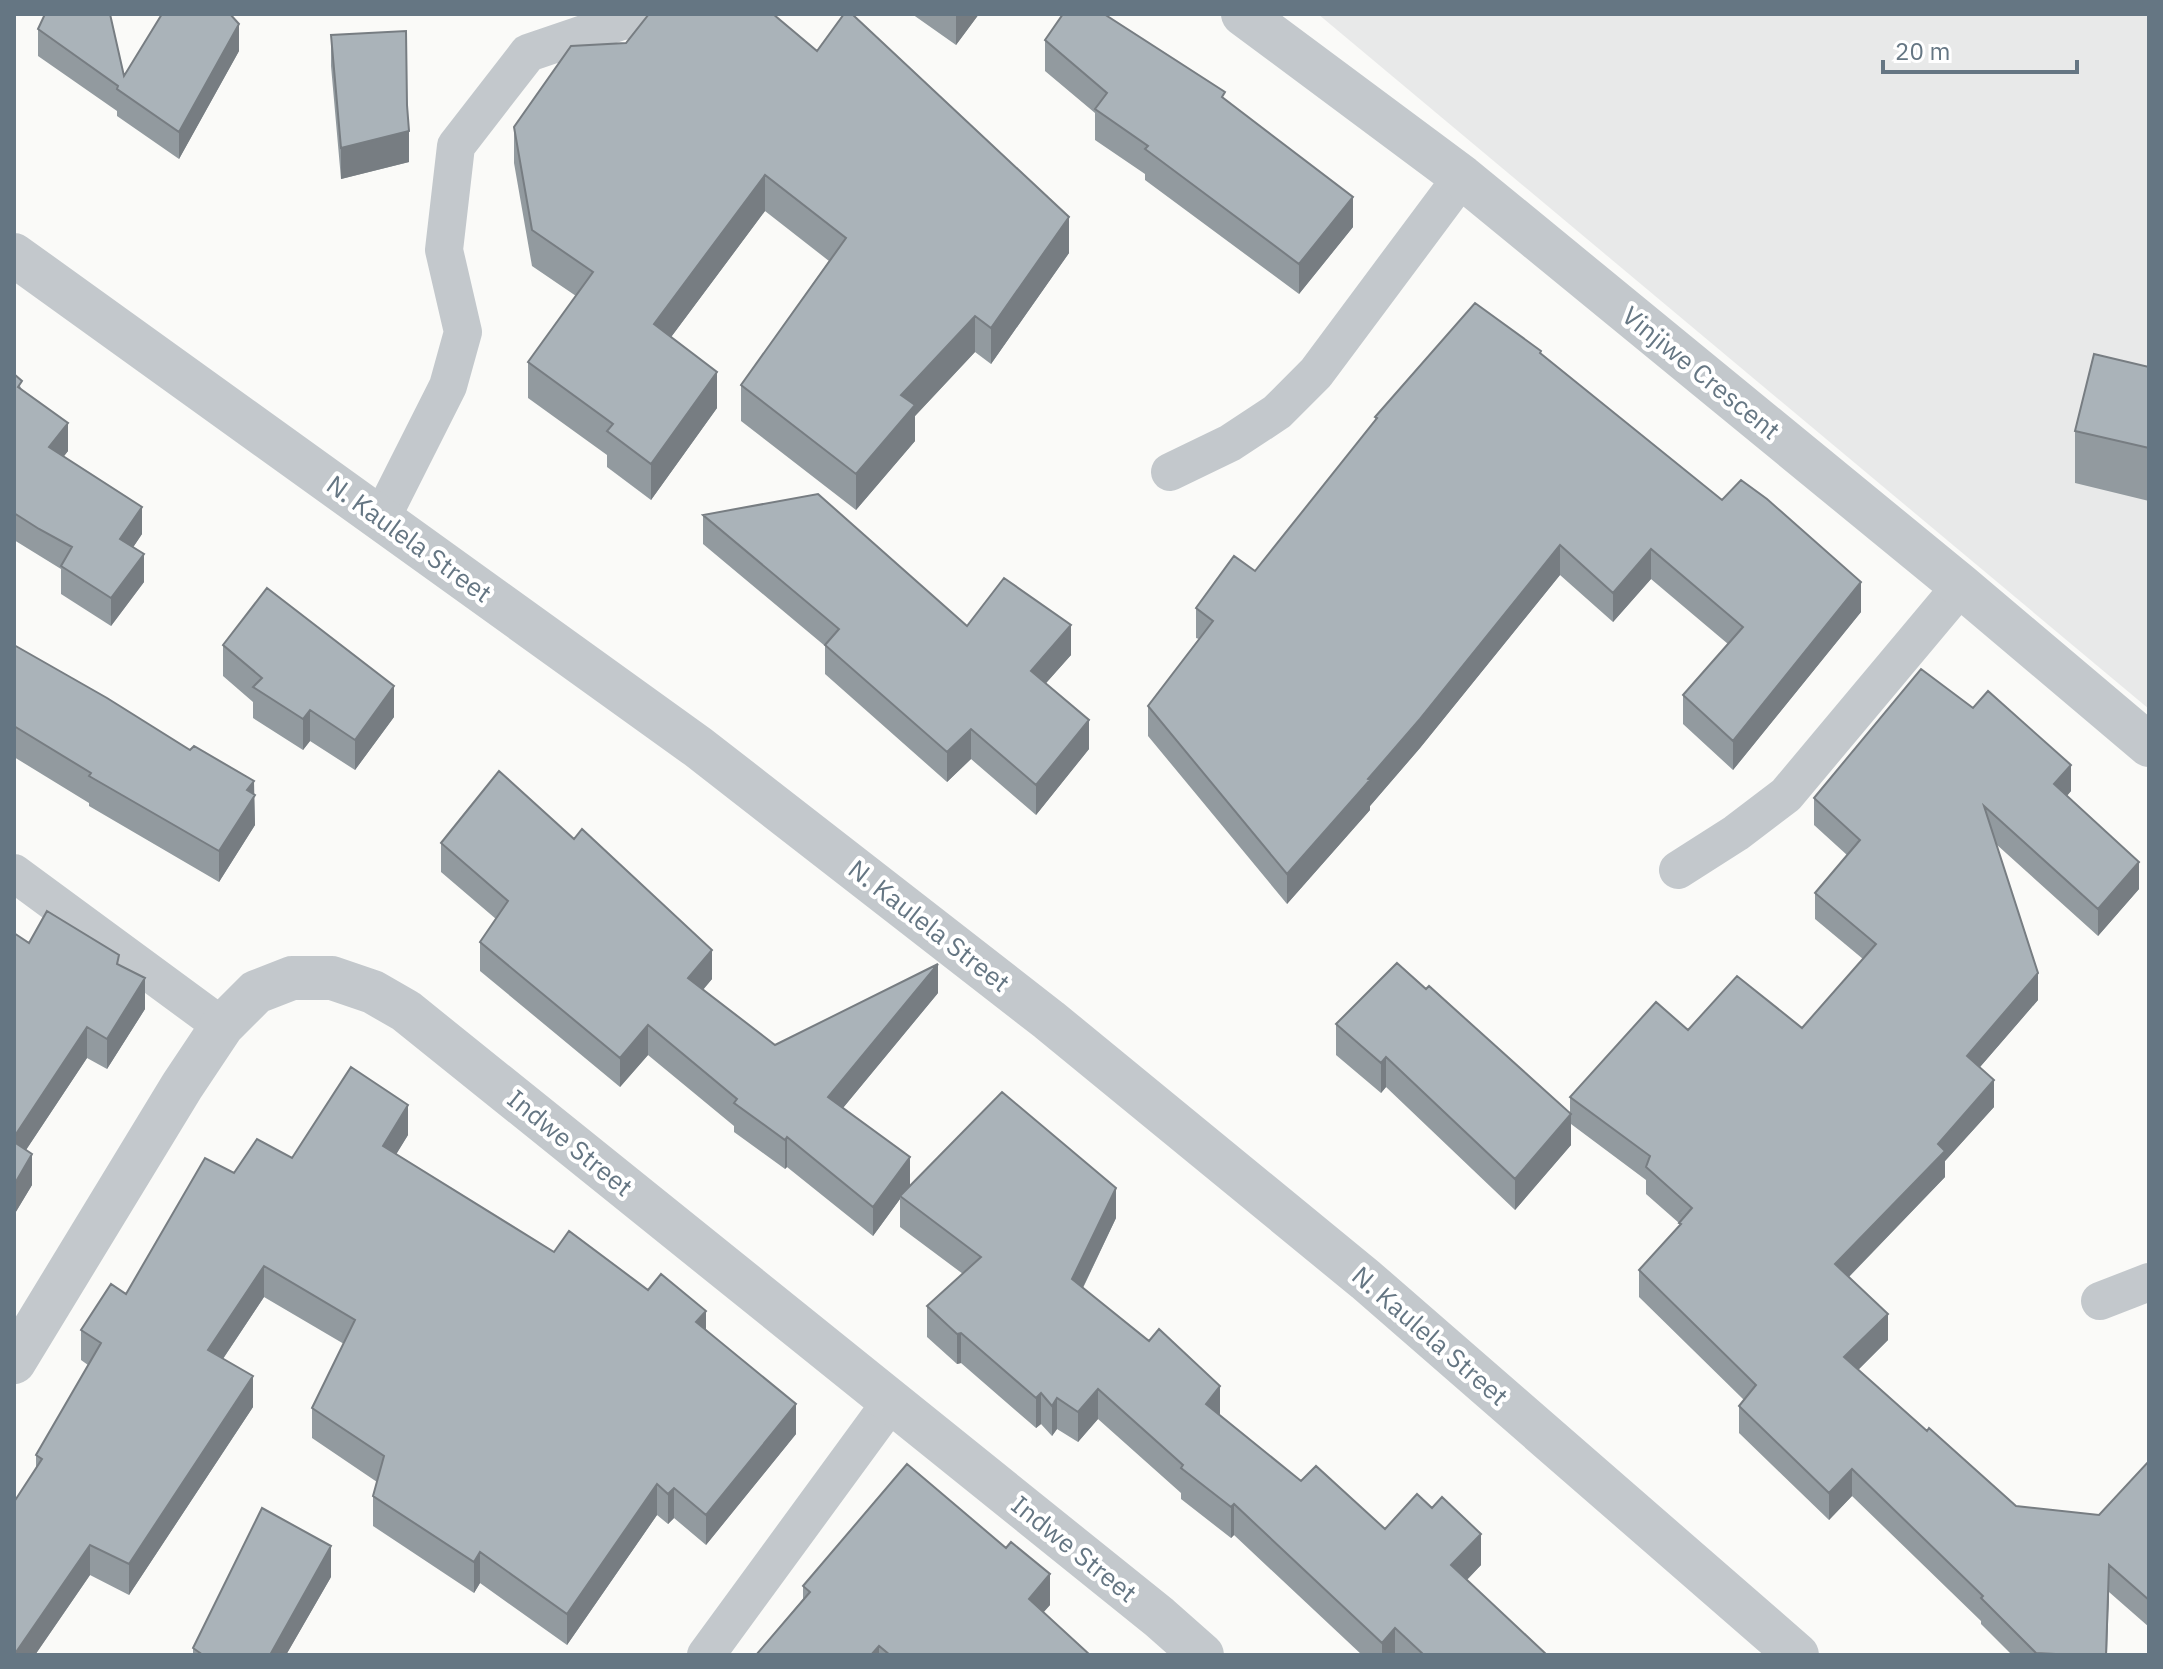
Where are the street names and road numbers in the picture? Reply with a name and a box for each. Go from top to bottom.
street label: Vinjiwe Crescent [1616,298,1788,446]
street label: N. Kaulela Street [320,467,499,610]
street label: N. Kaulela Street [842,851,1017,999]
street label: Indwe Street [501,1081,640,1203]
street label: N. Kaulela Street [1346,1258,1516,1412]
street label: Indwe Street [1005,1487,1144,1609]

